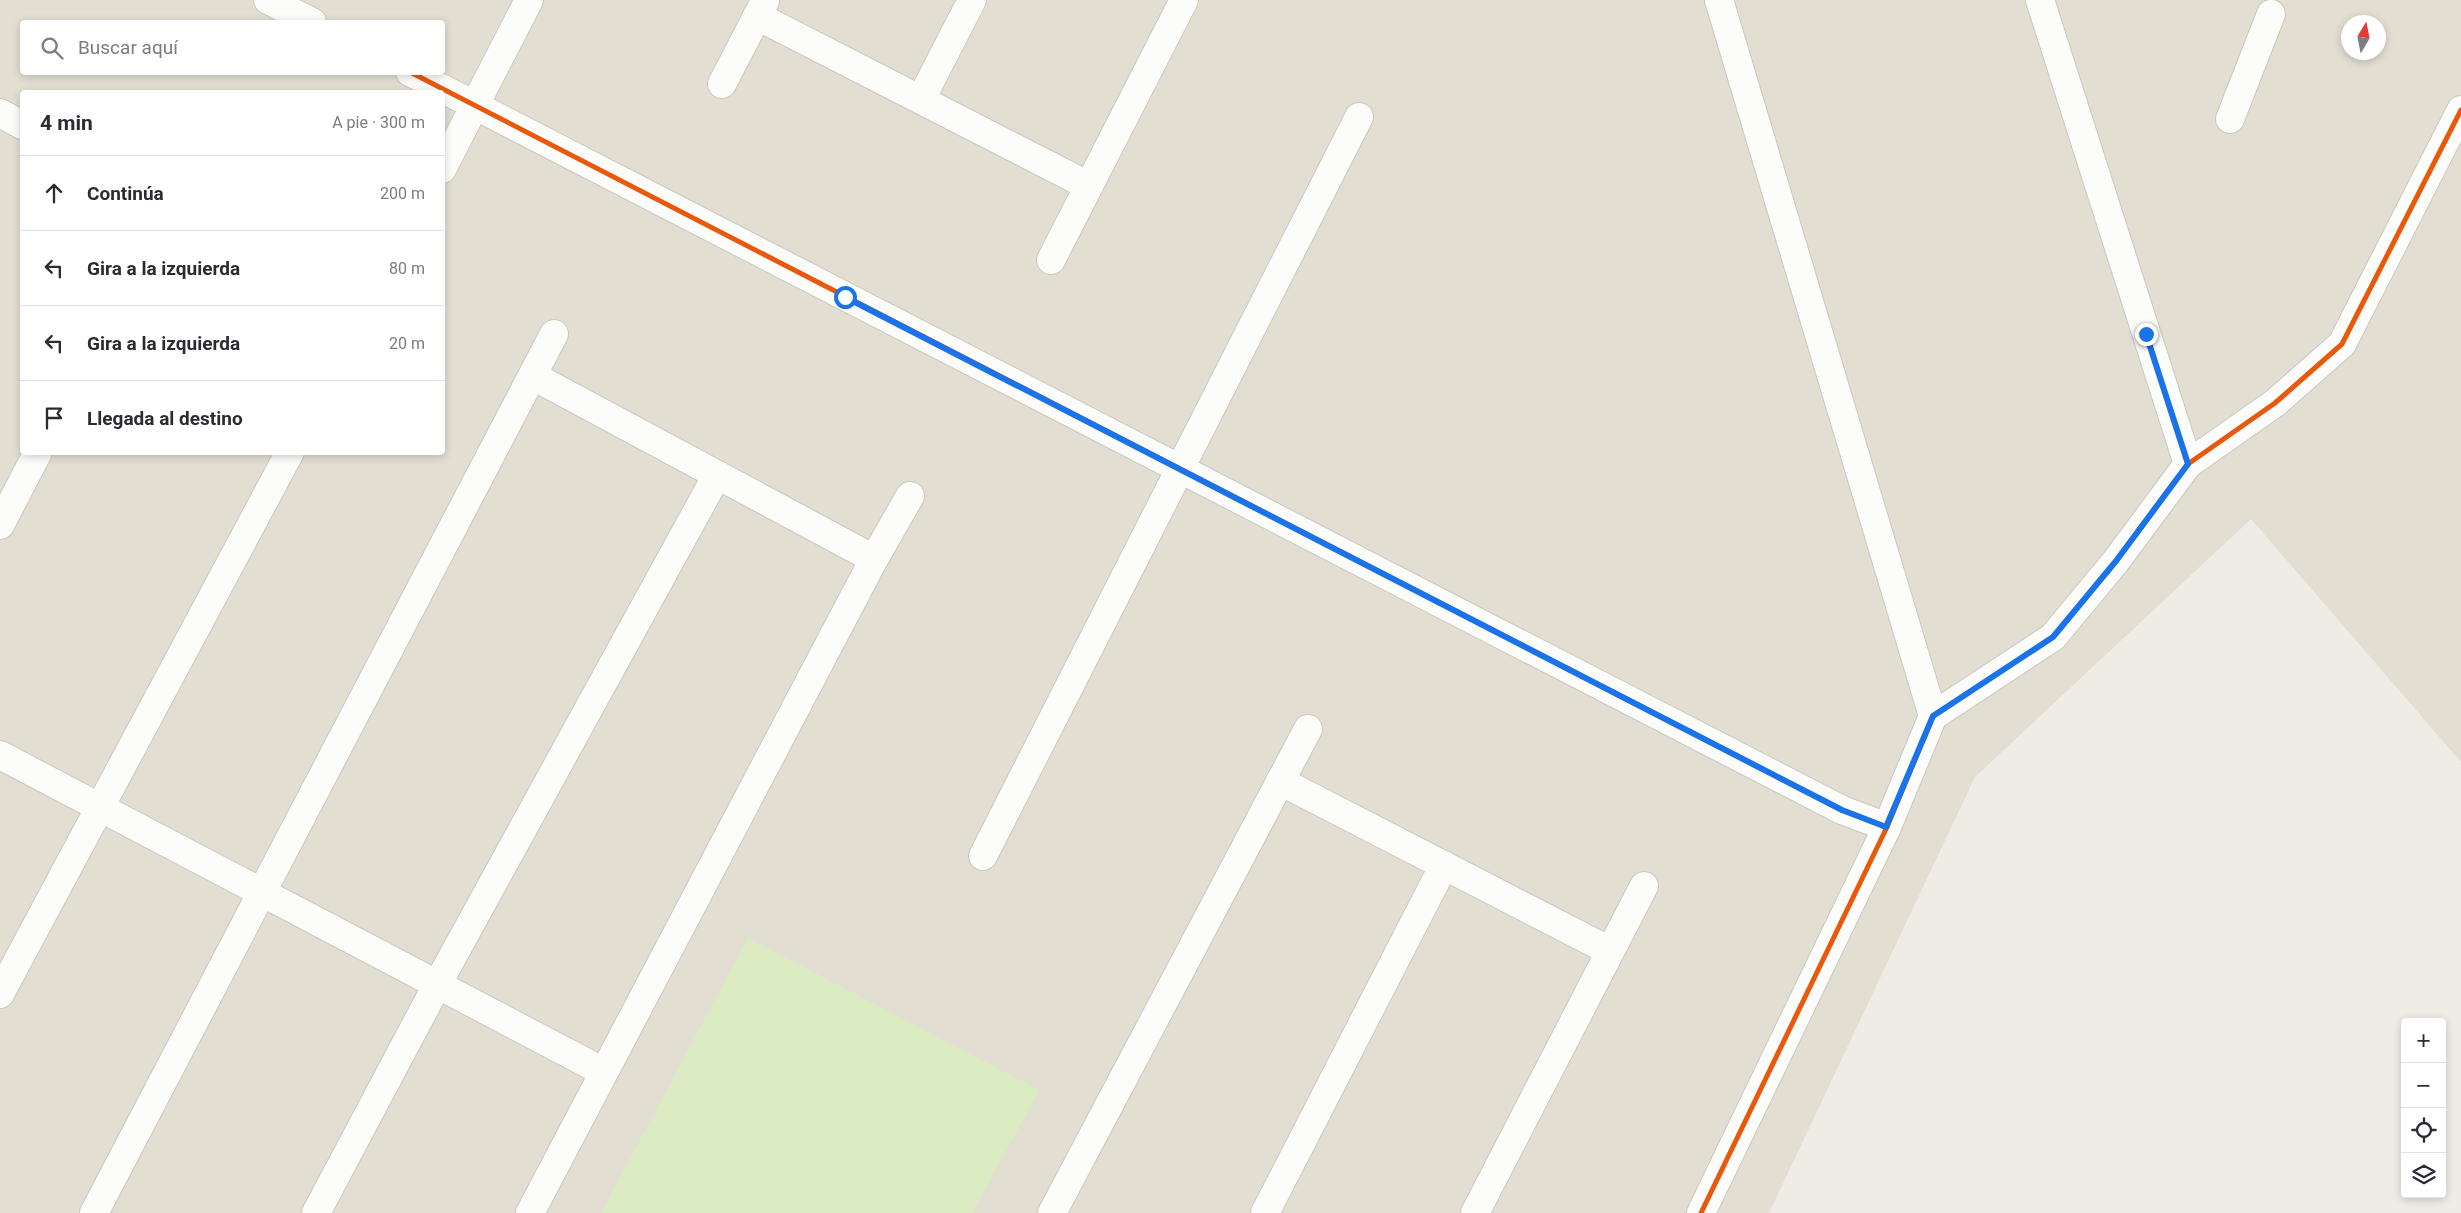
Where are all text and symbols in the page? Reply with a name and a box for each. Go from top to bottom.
north arrow [2341,15,2386,60]
search box [20,20,445,75]
icon: search [38,34,66,62]
text: Buscar aquí [78,36,178,59]
text: 4 min [40,111,93,135]
text: A pie · 300 m [332,113,425,132]
icon: ahead [40,179,68,207]
text: Continúa [87,182,164,205]
text: 200 m [380,184,425,203]
icon: left [40,254,68,282]
text: Gira a la izquierda [87,257,240,280]
text: 80 m [389,259,425,278]
route start [834,286,857,309]
route end [2135,323,2158,346]
icon: left [40,329,68,357]
text: Gira a la izquierda [87,332,240,355]
text: 20 m [389,334,425,353]
icon: arrive [40,404,68,432]
text: Llegada al destino [87,407,243,430]
map controls [2401,1018,2446,1198]
button: + [2401,1018,2446,1063]
button: − [2401,1063,2446,1108]
button: locate [2401,1108,2446,1153]
button: layers [2401,1153,2446,1198]

